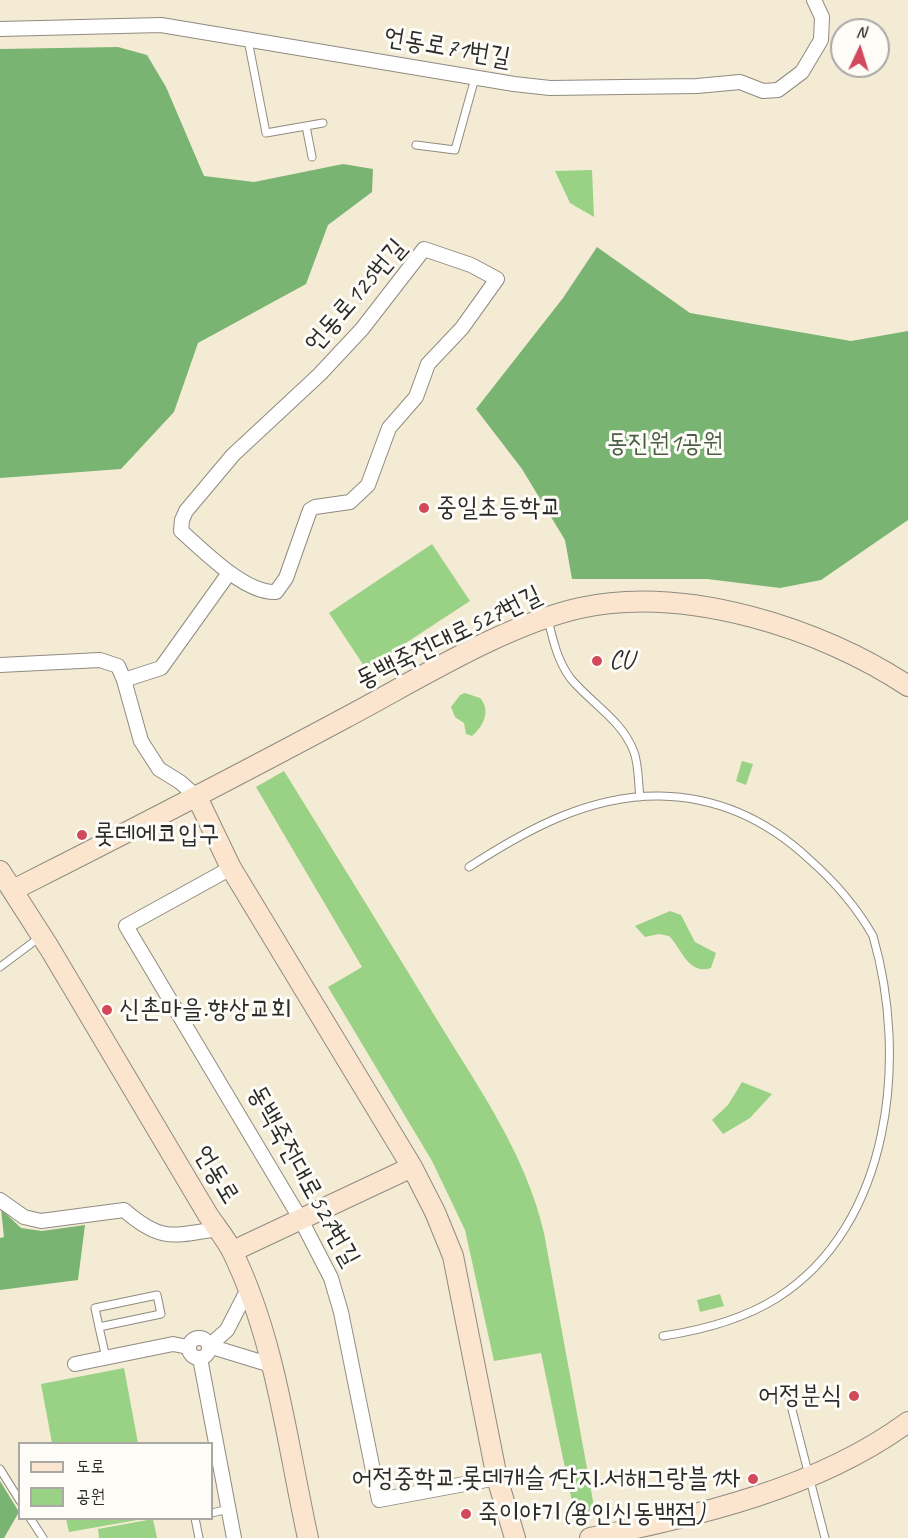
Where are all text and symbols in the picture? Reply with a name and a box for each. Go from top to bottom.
north arrow [830,18,890,78]
street label: 언동로71번길 [381,22,513,74]
text: N [855,22,867,42]
street label: 언동로125번길 [298,233,414,359]
park label: 동진원1공원 [607,428,723,460]
place label: 중일초등학교 [436,492,562,524]
marker: 중일초등학교 [417,501,431,515]
street label: 동백죽전대로527번길 [351,580,547,696]
place label: CU [609,645,634,677]
marker: CU [590,654,604,668]
place label: 롯데에코입구 [94,819,220,851]
marker: 롯데에코입구 [75,828,89,842]
place label: 신촌마을.향상교회 [119,994,292,1026]
marker: 신촌마을.향상교회 [100,1003,114,1017]
street label: 동백죽전대로527번길 [240,1080,366,1272]
street label: 언동로 [186,1140,246,1210]
place label: 어정분식 [758,1380,842,1412]
marker: 어정분식 [847,1389,861,1403]
legend [18,1442,213,1520]
text: 도로 [76,1455,105,1477]
place label: 어정중학교.롯데캐슬1단지.서해그랑블1차 [352,1463,741,1495]
marker: 어정중학교.롯데캐슬1단지.서해그랑블1차 [746,1472,760,1486]
text: 공원 [76,1485,105,1507]
place label: 죽이야기(용인신동백점) [478,1498,704,1530]
marker: 죽이야기(용인신동백점) [459,1507,473,1521]

